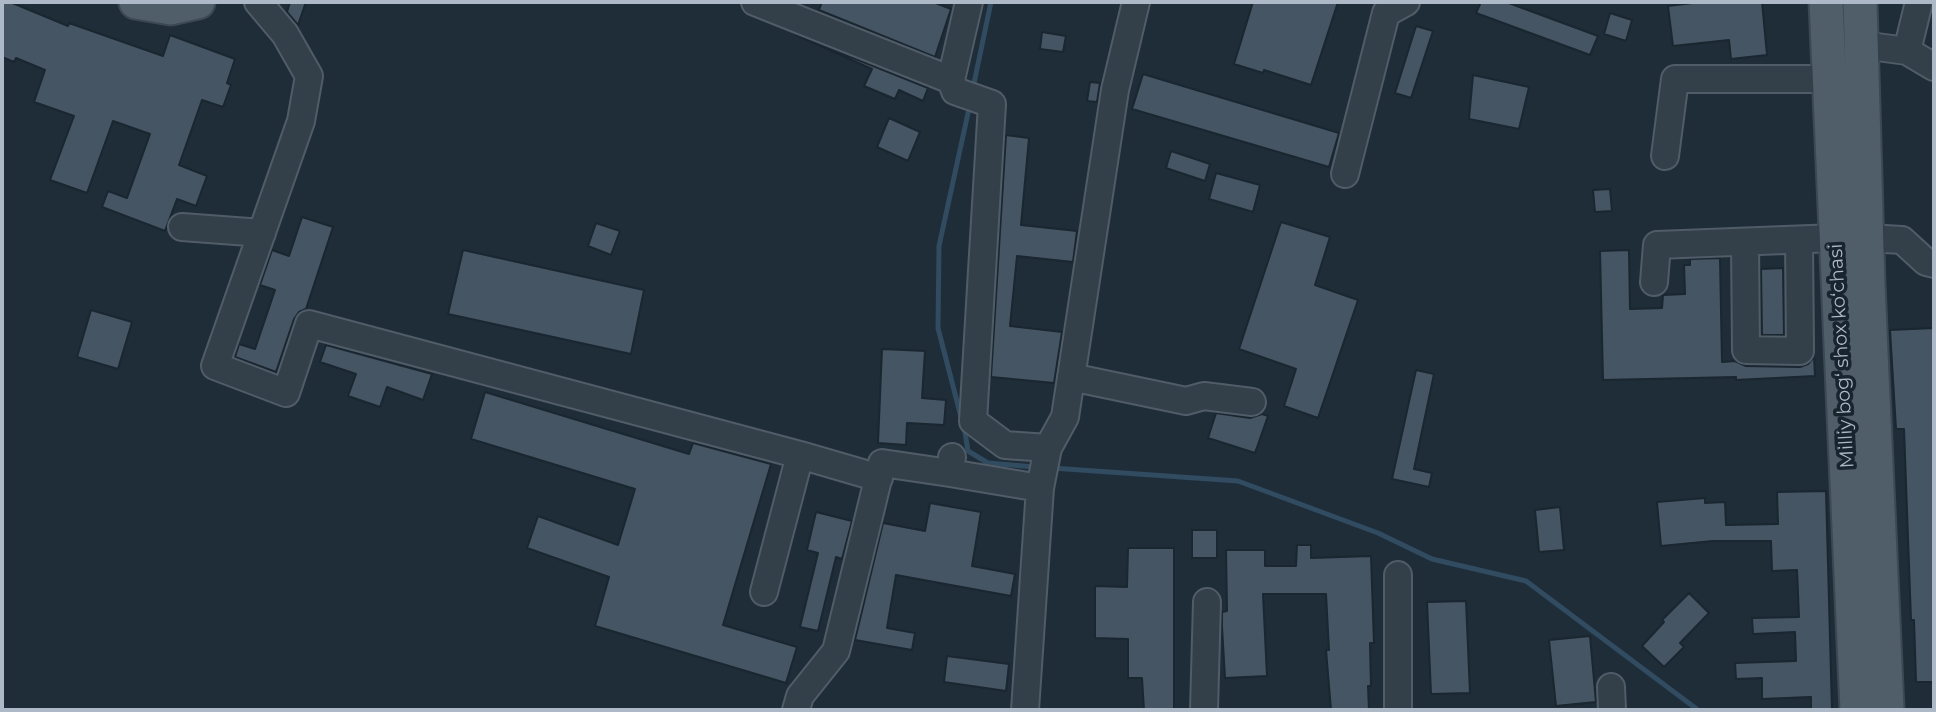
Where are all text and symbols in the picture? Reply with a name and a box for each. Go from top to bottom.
street label: Milliy bog‘ shox ko‘chasi [1825,243,1859,469]

